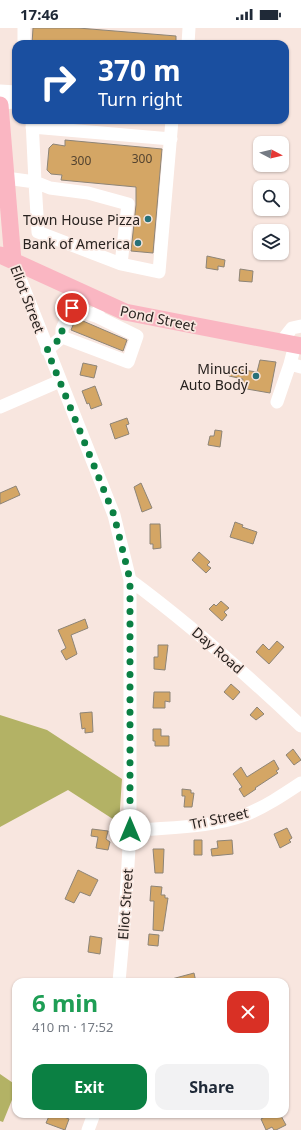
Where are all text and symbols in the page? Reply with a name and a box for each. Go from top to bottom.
text: 17:46 [20,4,59,24]
text: 370 m [98,51,181,89]
icon: right [32,56,84,108]
text: Turn right [98,87,182,111]
north arrow [253,136,289,172]
map controls [253,136,289,260]
house number: 300 [132,150,152,167]
house number: 300 [71,152,91,169]
button: search [253,180,289,216]
place label: Town House Pizza [23,210,140,229]
marker: Town House Pizza [143,214,153,224]
button: layers [253,224,289,260]
place label: Bank of America [22,234,130,253]
marker: Bank of America [133,238,143,248]
street label: Eliot Street [6,262,50,336]
pin [55,291,89,325]
icon: arrive [61,297,83,319]
street label: Pond Street [118,301,198,335]
place label: Minucci Auto Body [180,359,249,394]
marker: Minucci Auto Body [251,371,261,381]
street label: Day Road [188,622,248,678]
street label: Tri Street [188,803,250,833]
position arrow [109,809,151,851]
street label: Eliot Street [113,868,137,940]
text: 6 min [32,986,98,1019]
button: close [227,991,269,1033]
text: 410 m · 17:52 [32,1018,113,1036]
button: Exit [32,1064,147,1110]
button: Share [155,1064,269,1110]

